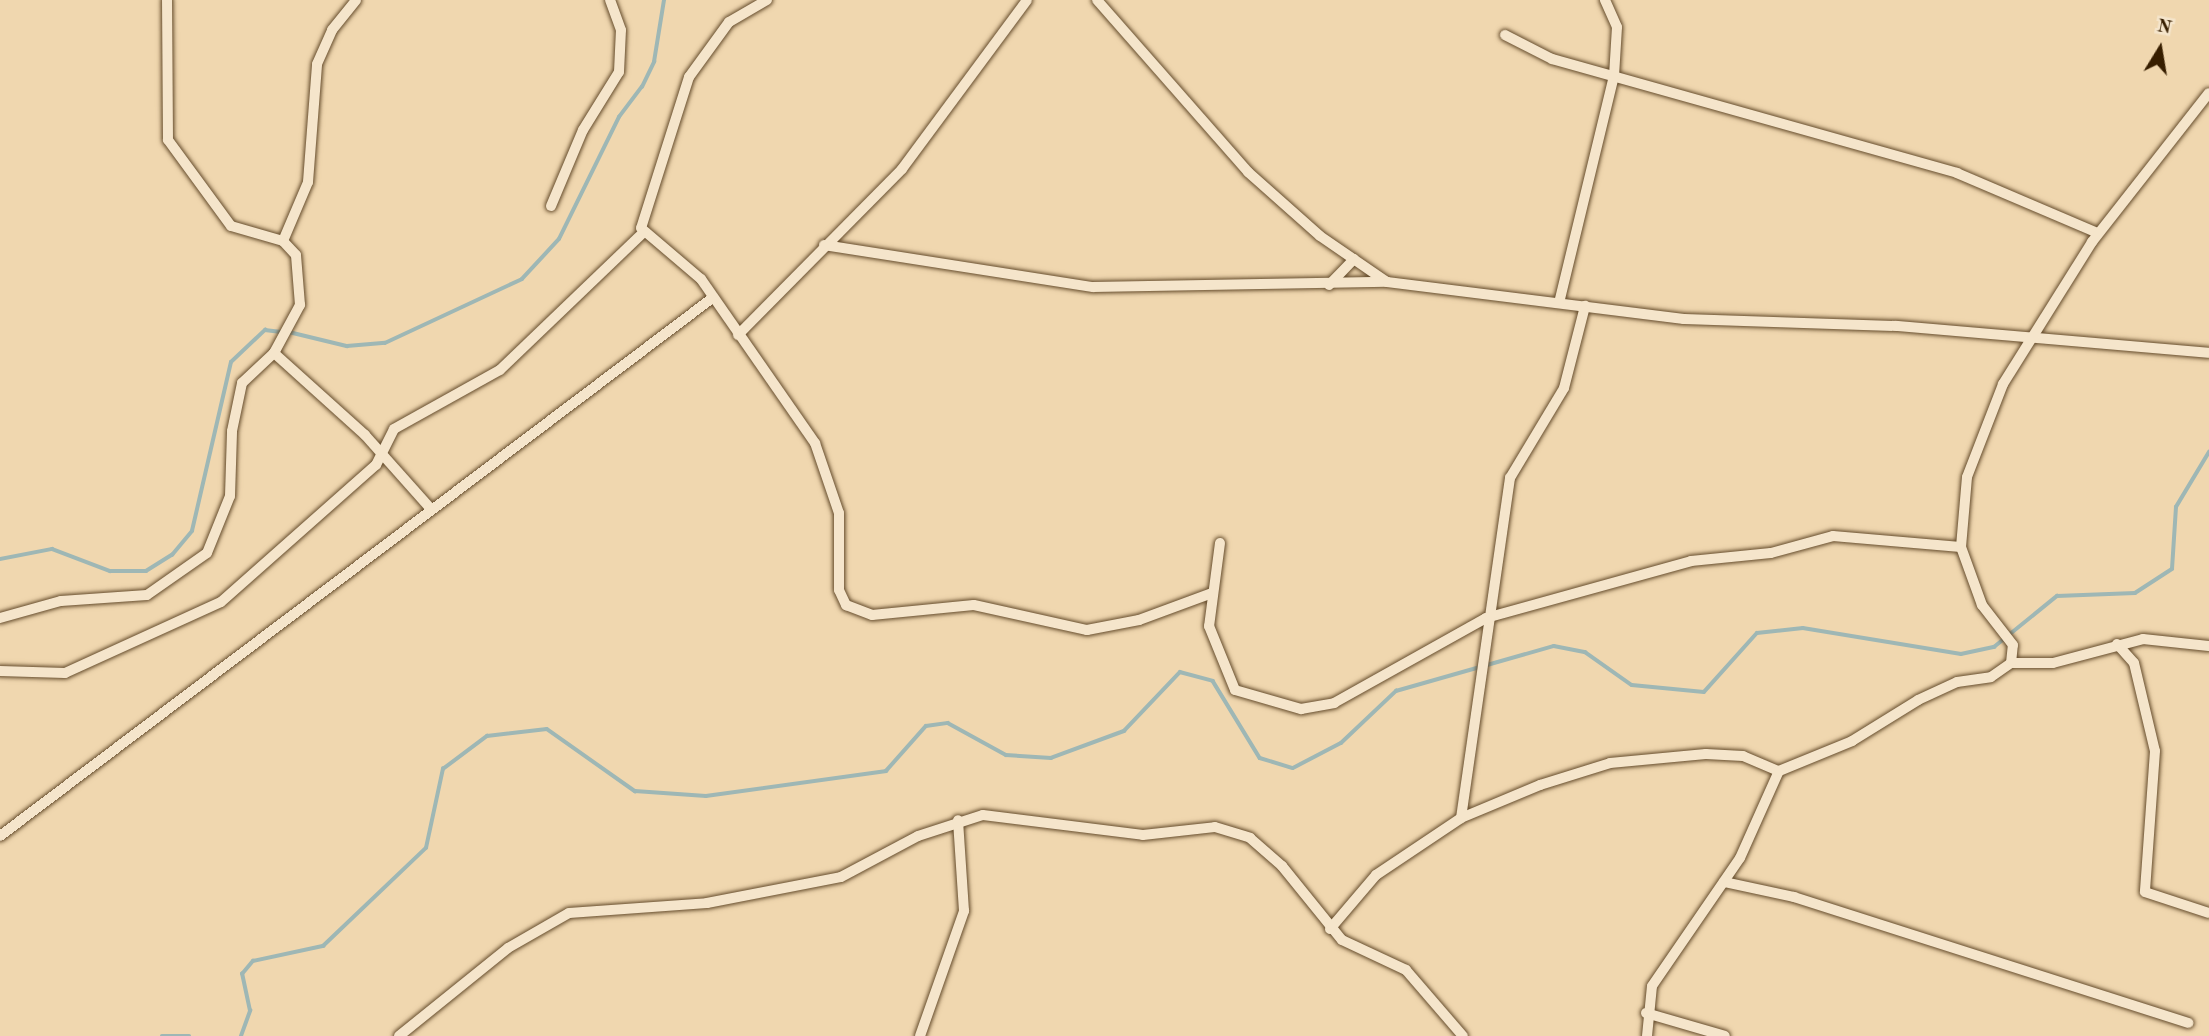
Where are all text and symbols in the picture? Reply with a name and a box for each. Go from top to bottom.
north arrow [2125,14,2195,84]
text: N [2155,17,2173,39]

